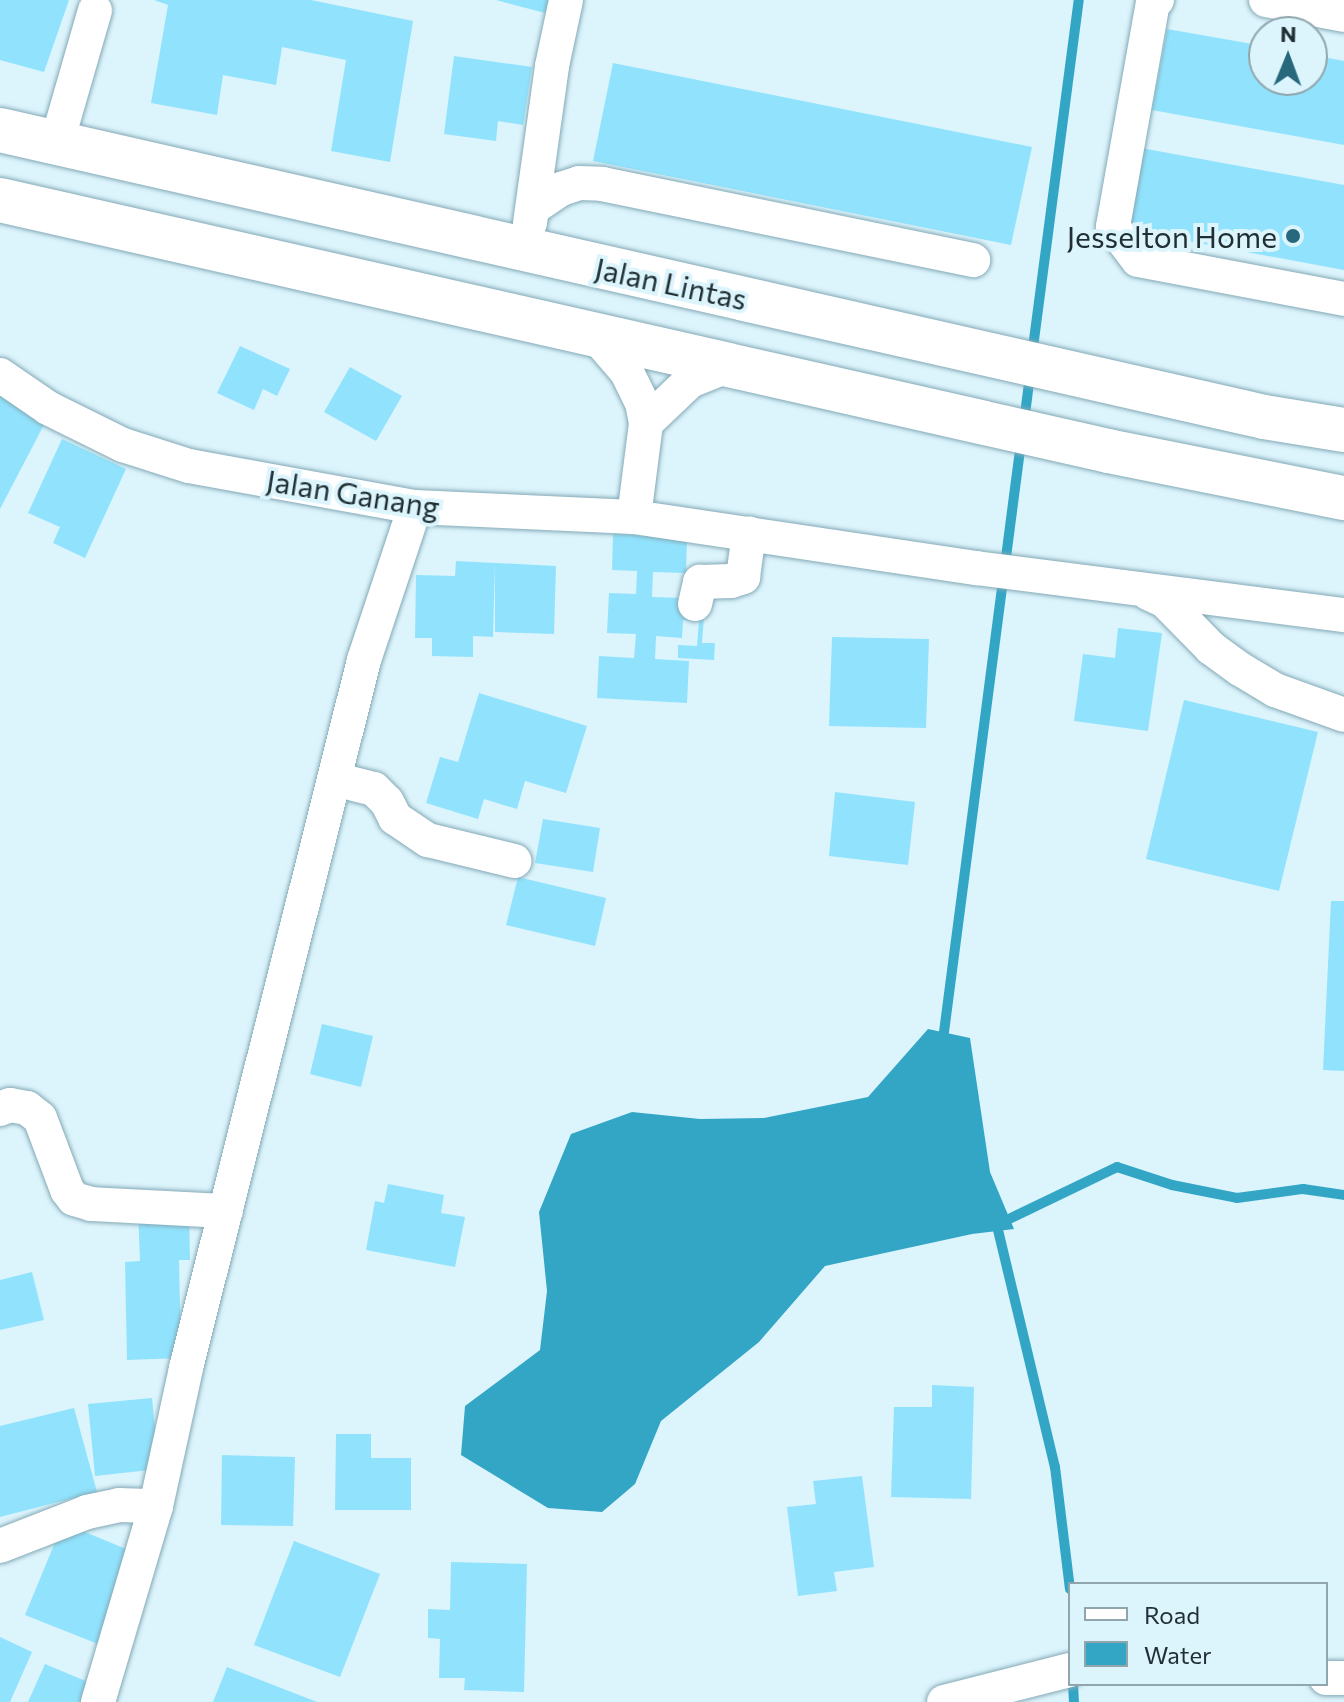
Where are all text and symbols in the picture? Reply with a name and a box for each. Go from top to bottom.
north arrow [1248,16,1328,96]
text: N [1280,20,1297,47]
place label: Jesselton Home [1066,218,1277,254]
marker: Jesselton Home [1284,227,1302,245]
street label: Jalan Lintas [592,249,750,317]
street label: Jalan Ganang [264,462,442,524]
legend [1068,1582,1328,1686]
text: Road [1144,1600,1200,1629]
text: Water [1144,1640,1212,1669]

